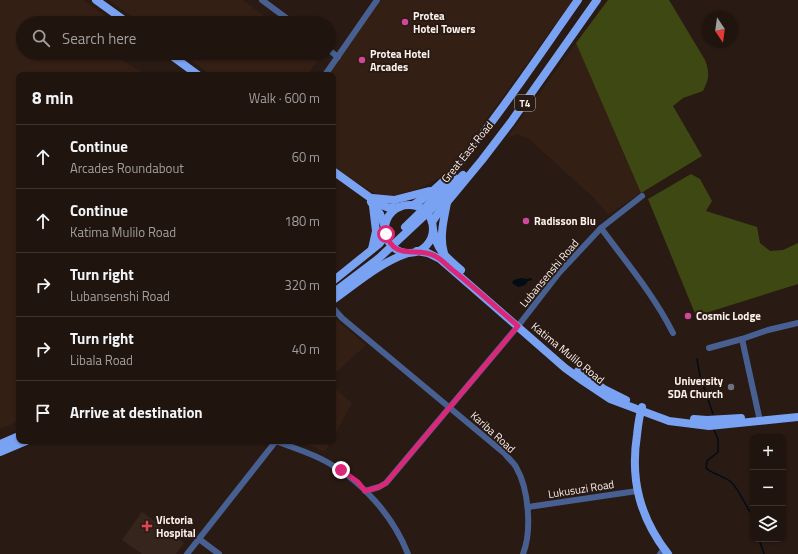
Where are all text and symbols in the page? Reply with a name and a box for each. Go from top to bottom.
place label: Protea Hotel Towers [413,8,476,37]
north arrow [702,12,738,48]
search box [16,16,336,60]
marker: Protea Hotel Towers [400,17,410,27]
icon: search [30,27,52,49]
text: Search here [62,27,136,50]
place label: Protea Hotel Arcades [370,46,430,75]
marker: Protea Hotel Arcades [357,55,367,65]
text: 8 min [32,85,73,111]
text: Walk · 600 m [249,88,320,108]
road number: T4 [515,95,535,111]
street label: Great East Road [437,118,497,186]
text: Continue [70,135,128,158]
icon: ahead [32,146,54,168]
text: 60 m [292,147,320,167]
text: Arcades Roundabout [70,158,184,178]
text: Continue [70,199,128,222]
icon: ahead [32,210,54,232]
text: 180 m [284,211,320,231]
place label: Radisson Blu [534,213,596,229]
marker: Radisson Blu [521,216,531,226]
text: Katima Mulilo Road [70,222,176,242]
route start [377,225,395,243]
street label: Lubansenshi Road [516,235,582,311]
text: Turn right [70,263,134,286]
icon: right [32,274,54,296]
text: 320 m [284,275,320,295]
text: Lubansenshi Road [70,286,170,306]
place label: Cosmic Lodge [696,308,761,324]
marker: Cosmic Lodge [683,311,693,321]
street label: Katima Mulilo Road [528,319,608,388]
text: Turn right [70,327,134,350]
icon: right [32,338,54,360]
text: 40 m [292,339,320,359]
text: Libala Road [70,350,133,370]
place label: University SDA Church [668,373,723,402]
marker: University SDA Church [726,382,736,392]
text: Arrive at destination [70,401,203,424]
icon: arrive [32,402,54,424]
street label: Kariba Road [467,407,519,457]
map controls [750,434,786,542]
button: + [750,434,786,470]
route end [332,461,350,479]
button: − [750,470,786,506]
street label: Lukusuzi Road [547,476,615,502]
button: layers [750,506,786,542]
place label: Victoria Hospital [156,512,196,541]
marker: Victoria Hospital [141,520,153,532]

